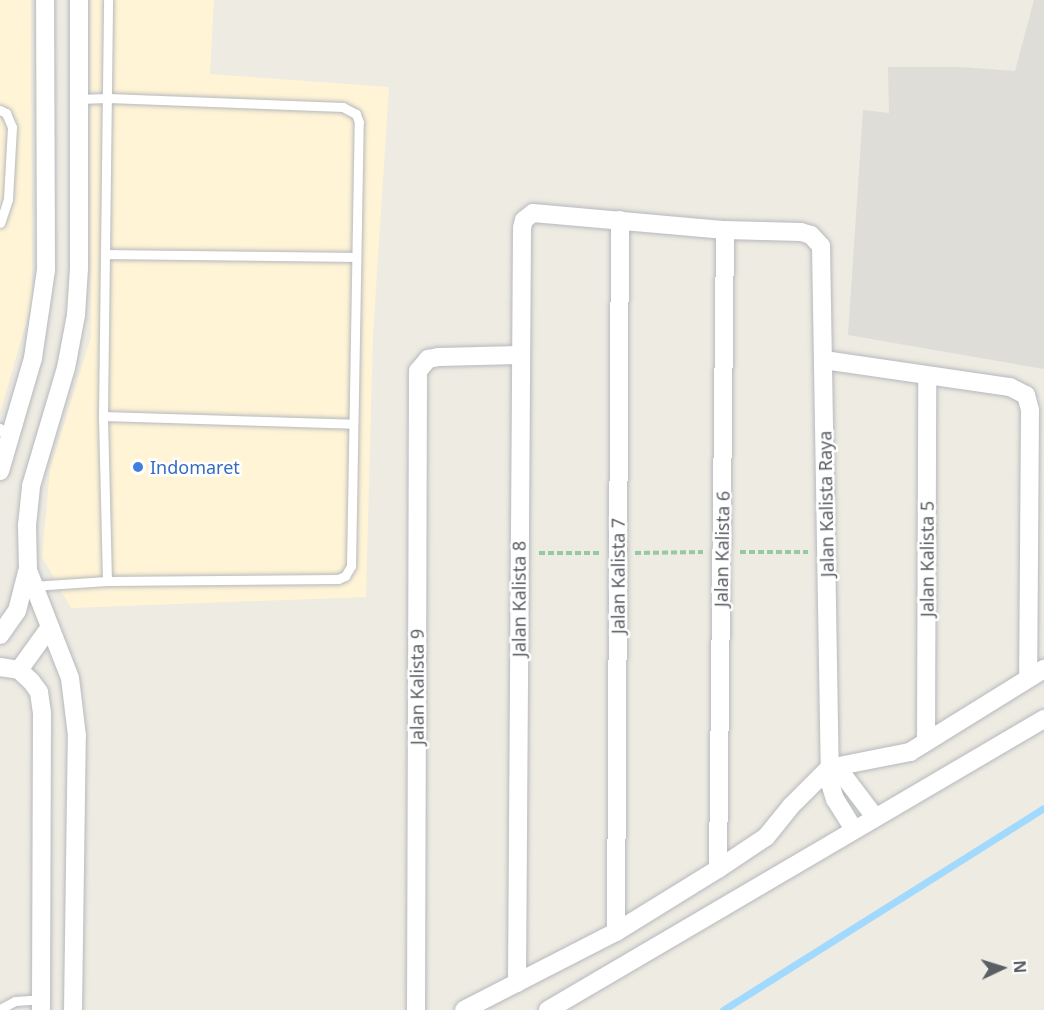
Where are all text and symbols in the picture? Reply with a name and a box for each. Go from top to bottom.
street label: Jalan Kalista Raya [814,431,838,577]
place label: Indomaret [150,456,240,478]
marker: Indomaret [131,460,145,474]
street label: Jalan Kalista 6 [710,491,734,607]
street label: Jalan Kalista 5 [916,501,938,617]
street label: Jalan Kalista 7 [607,518,629,634]
street label: Jalan Kalista 8 [508,541,530,657]
street label: Jalan Kalista 9 [406,629,428,745]
north arrow [972,938,1032,998]
text: N [1009,959,1031,974]

